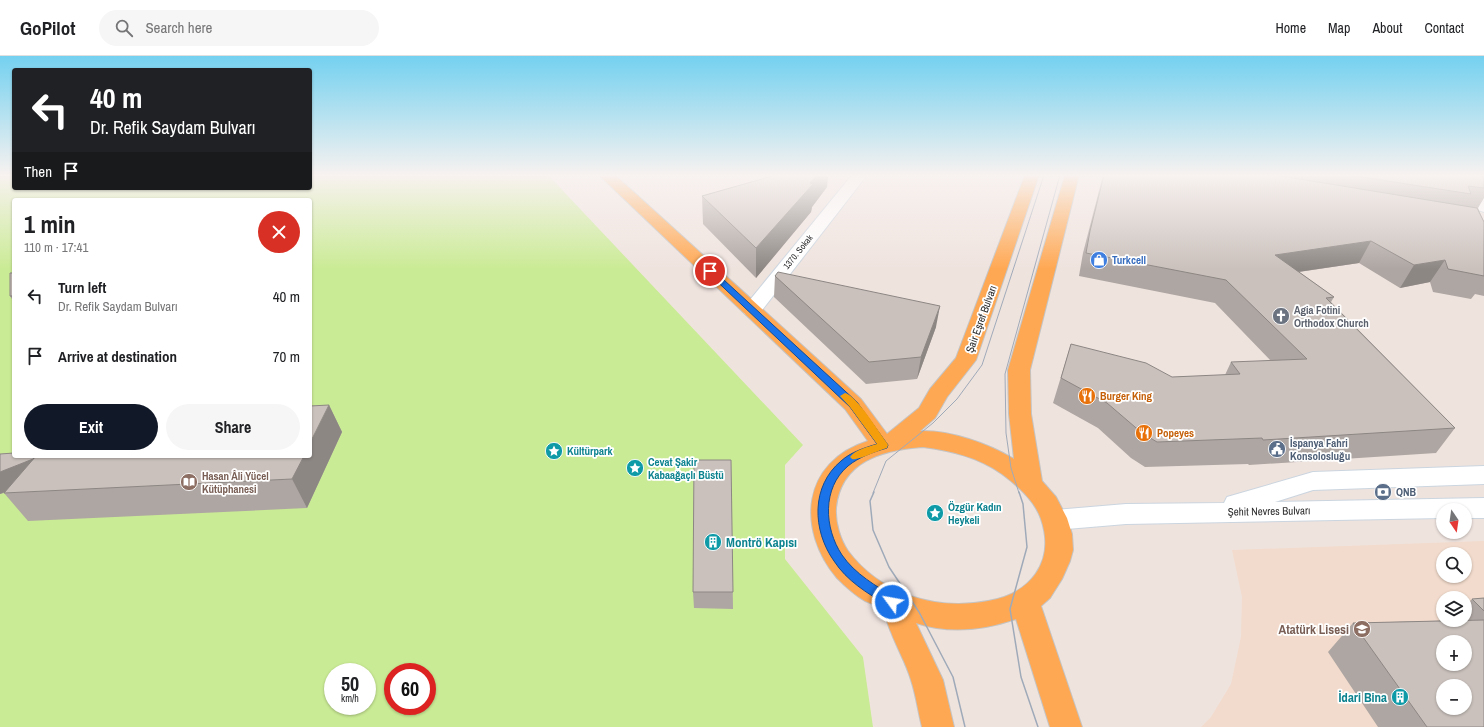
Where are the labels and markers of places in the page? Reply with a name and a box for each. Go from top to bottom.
shop icon: Turkcell [1089,250,1109,270]
place label: Turkcell [1112,253,1146,267]
pin [693,254,727,288]
place label: Agia Fotini Orthodox Church [1294,303,1369,330]
church icon: Agia Fotini Orthodox Church [1271,306,1291,326]
restaurant icon: Burger King [1077,386,1097,406]
place label: Burger King [1100,389,1153,403]
restaurant icon: Popeyes [1134,423,1154,443]
place label: Popeyes [1157,426,1194,440]
place label: İspanya Fahri Konsolosluğu [1290,436,1350,463]
public building icon: İspanya Fahri Konsolosluğu [1267,439,1287,459]
place icon: Kültürpark [544,441,564,461]
place label: Kültürpark [567,444,614,458]
place label: Cevat Şakir Kabaağaçlı Büstü [648,455,724,482]
place icon: Cevat Şakir Kabaağaçlı Büstü [625,458,645,478]
place label: Hasan Âli Yücel Kütüphanesi [202,469,269,496]
library icon: Hasan Âli Yücel Kütüphanesi [179,472,199,492]
bank icon: QNB [1373,482,1393,502]
place label: QNB [1396,485,1417,499]
place label: Özgür Kadın Heykeli [948,500,1002,527]
place icon: Özgür Kadın Heykeli [925,503,945,523]
building icon: Montrö Kapısı [703,532,723,552]
place label: Montrö Kapısı [726,534,797,551]
school or university icon: Atatürk Lisesi [1352,619,1372,639]
place label: Atatürk Lisesi [1279,621,1349,638]
building icon: İdari Bina [1390,687,1410,707]
place label: İdari Bina [1338,689,1387,706]

